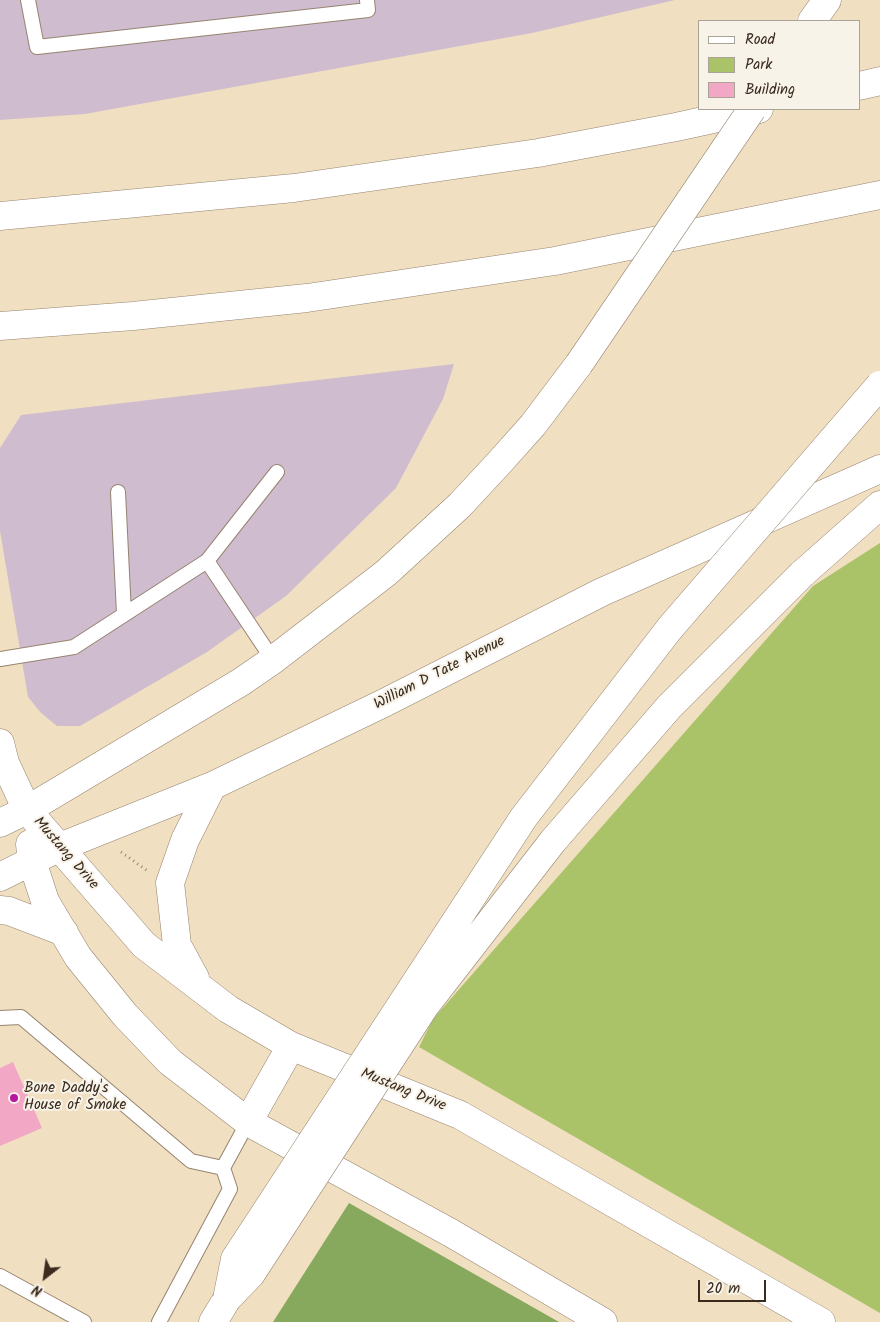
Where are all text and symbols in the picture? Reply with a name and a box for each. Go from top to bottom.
legend [698,20,860,110]
text: Road [745,28,775,52]
text: Park [745,53,772,77]
text: Building [745,78,795,102]
street label: William D Tate Avenue [371,633,509,715]
street label: Mustang Drive [28,814,102,894]
street label: Mustang Drive [358,1066,448,1116]
place label: Bone Daddy's House of Smoke [24,1080,126,1115]
marker: Bone Daddy's House of Smoke [8,1092,20,1104]
north arrow [20,1252,70,1302]
scale bar [700,1270,768,1302]
text: 20 m [706,1277,740,1301]
text: N [28,1278,47,1302]

